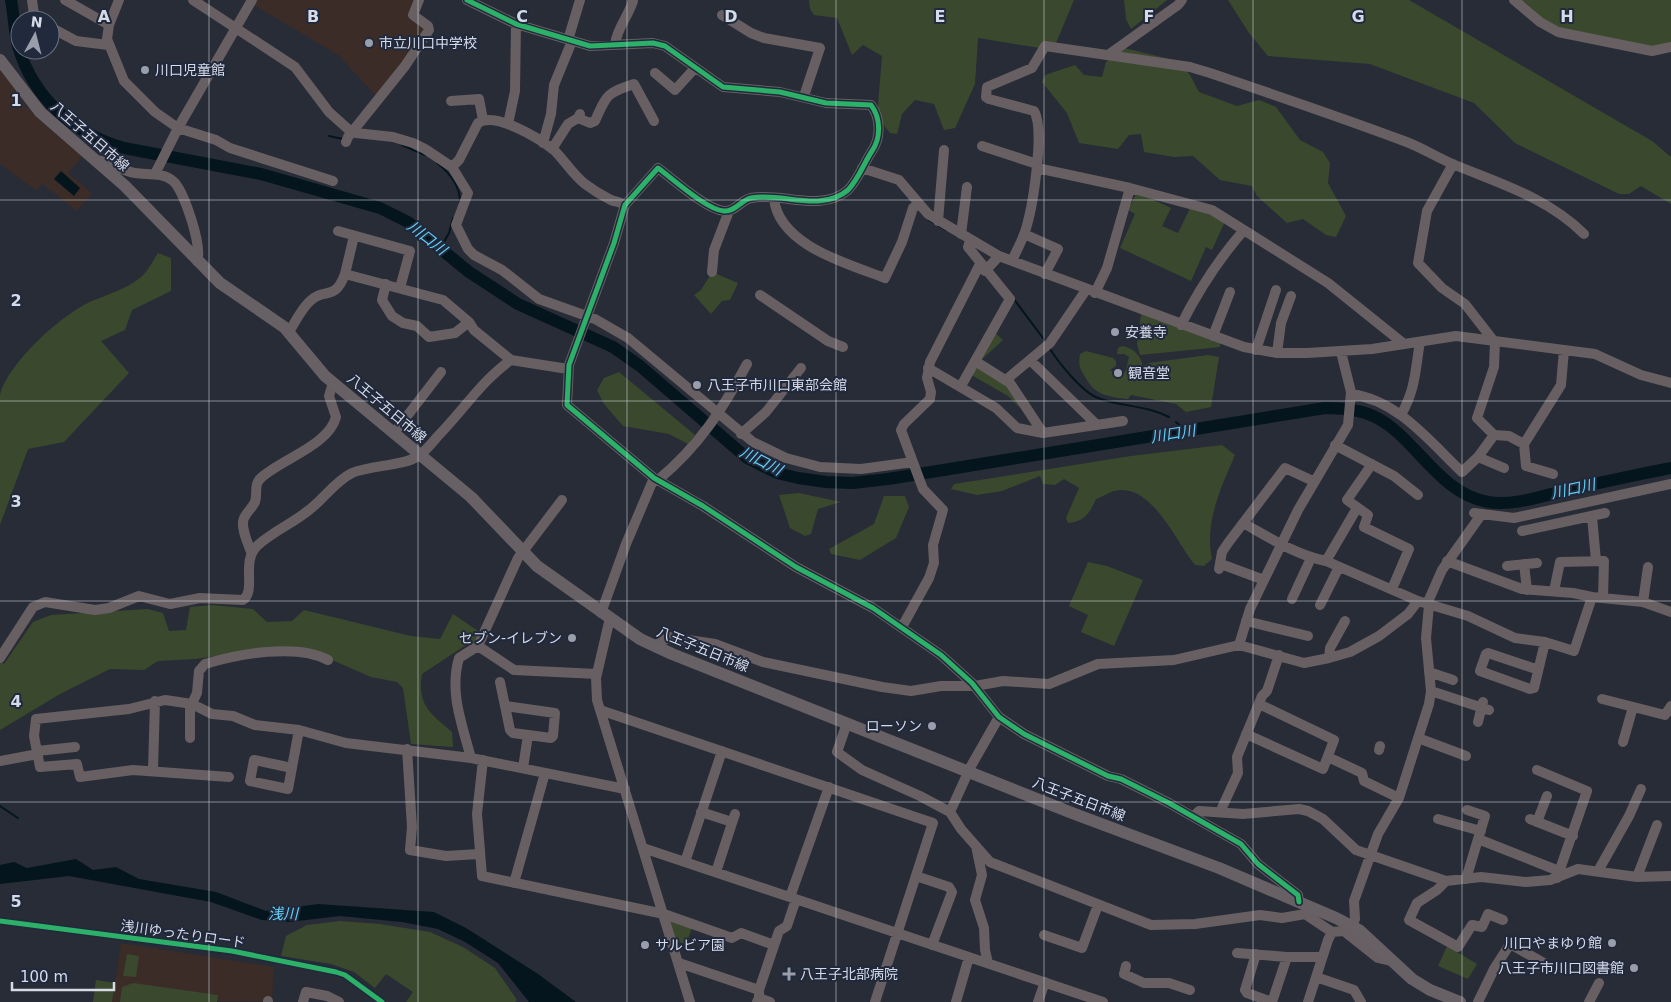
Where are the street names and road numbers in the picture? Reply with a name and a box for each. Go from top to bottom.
street label: 八王子五日市線 [48,98,132,174]
street label: 八王子五日市線 [344,370,430,446]
street label: 八王子五日市線 [655,623,751,675]
street label: 八王子五日市線 [1030,774,1128,824]
street label: 浅川ゆったりロード [119,917,247,951]

